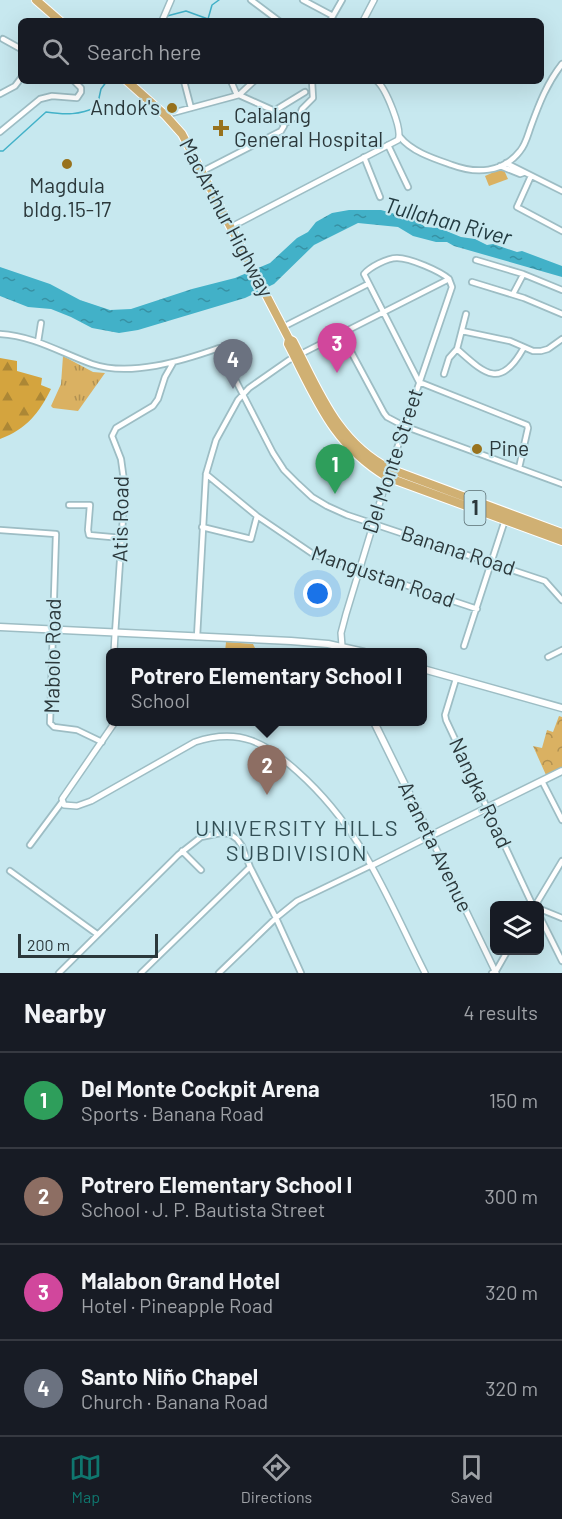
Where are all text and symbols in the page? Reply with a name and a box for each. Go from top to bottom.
search box [18,18,544,84]
icon: search [39,35,72,68]
text: Search here [87,38,201,64]
place label: Andok's [90,94,160,119]
marker: Andok's [165,101,179,115]
place label: Calalang General Hospital [234,102,383,151]
marker: Calalang General Hospital [212,119,230,137]
street label: MacArthur Highway [175,134,280,301]
marker: Magdula bldg.15-17 [60,157,74,171]
place label: Magdula bldg.15-17 [23,172,111,221]
water label: Tullahan River [382,191,516,250]
pin: 3 [318,324,356,373]
pin: 4 [214,340,252,389]
street label: Del Monte Street [356,385,427,536]
place label: Pine [489,435,529,460]
marker: Pine [470,442,484,456]
pin: 1 [316,444,354,494]
street label: Atis Road [106,476,133,562]
road number: 1 [464,491,486,525]
street label: Banana Road [398,519,519,580]
street label: Mangustan Road [309,539,458,612]
your location [303,579,332,608]
street label: Mabolo Road [38,598,65,714]
popup [106,648,427,726]
text: Potrero Elementary School I [131,662,402,688]
text: School [131,688,190,712]
street label: Nangka Road [445,733,518,852]
pin: 2 [248,746,286,795]
street label: Araneta Avenue [394,777,479,916]
district label: UNIVERSITY HILLS SUBDIVISION [195,814,399,865]
map controls [490,901,544,955]
button: layers [490,901,544,955]
scale bar [18,931,158,958]
text: 200 m [27,935,70,954]
text: Nearby [24,997,106,1028]
text: 4 results [463,1000,538,1024]
text: Del Monte Cockpit Arena [81,1075,320,1101]
text: 1 [40,1088,47,1112]
text: 150 m [489,1088,538,1112]
text: Sports · Banana Road [81,1101,264,1125]
text: Potrero Elementary School I [81,1171,352,1197]
text: 2 [38,1184,49,1208]
text: 300 m [485,1184,538,1208]
text: School · J. P. Bautista Street [81,1197,325,1221]
text: Malabon Grand Hotel [81,1267,280,1293]
text: 3 [38,1280,49,1304]
text: 320 m [485,1280,538,1304]
text: Hotel · Pineapple Road [81,1293,273,1317]
text: Santo Niño Chapel [81,1363,258,1389]
text: 4 [37,1376,50,1400]
text: 320 m [485,1376,538,1400]
text: Church · Banana Road [81,1389,268,1413]
tab: Map [69,1451,102,1506]
tab: Directions [241,1451,312,1506]
tab: Saved [451,1451,493,1506]

